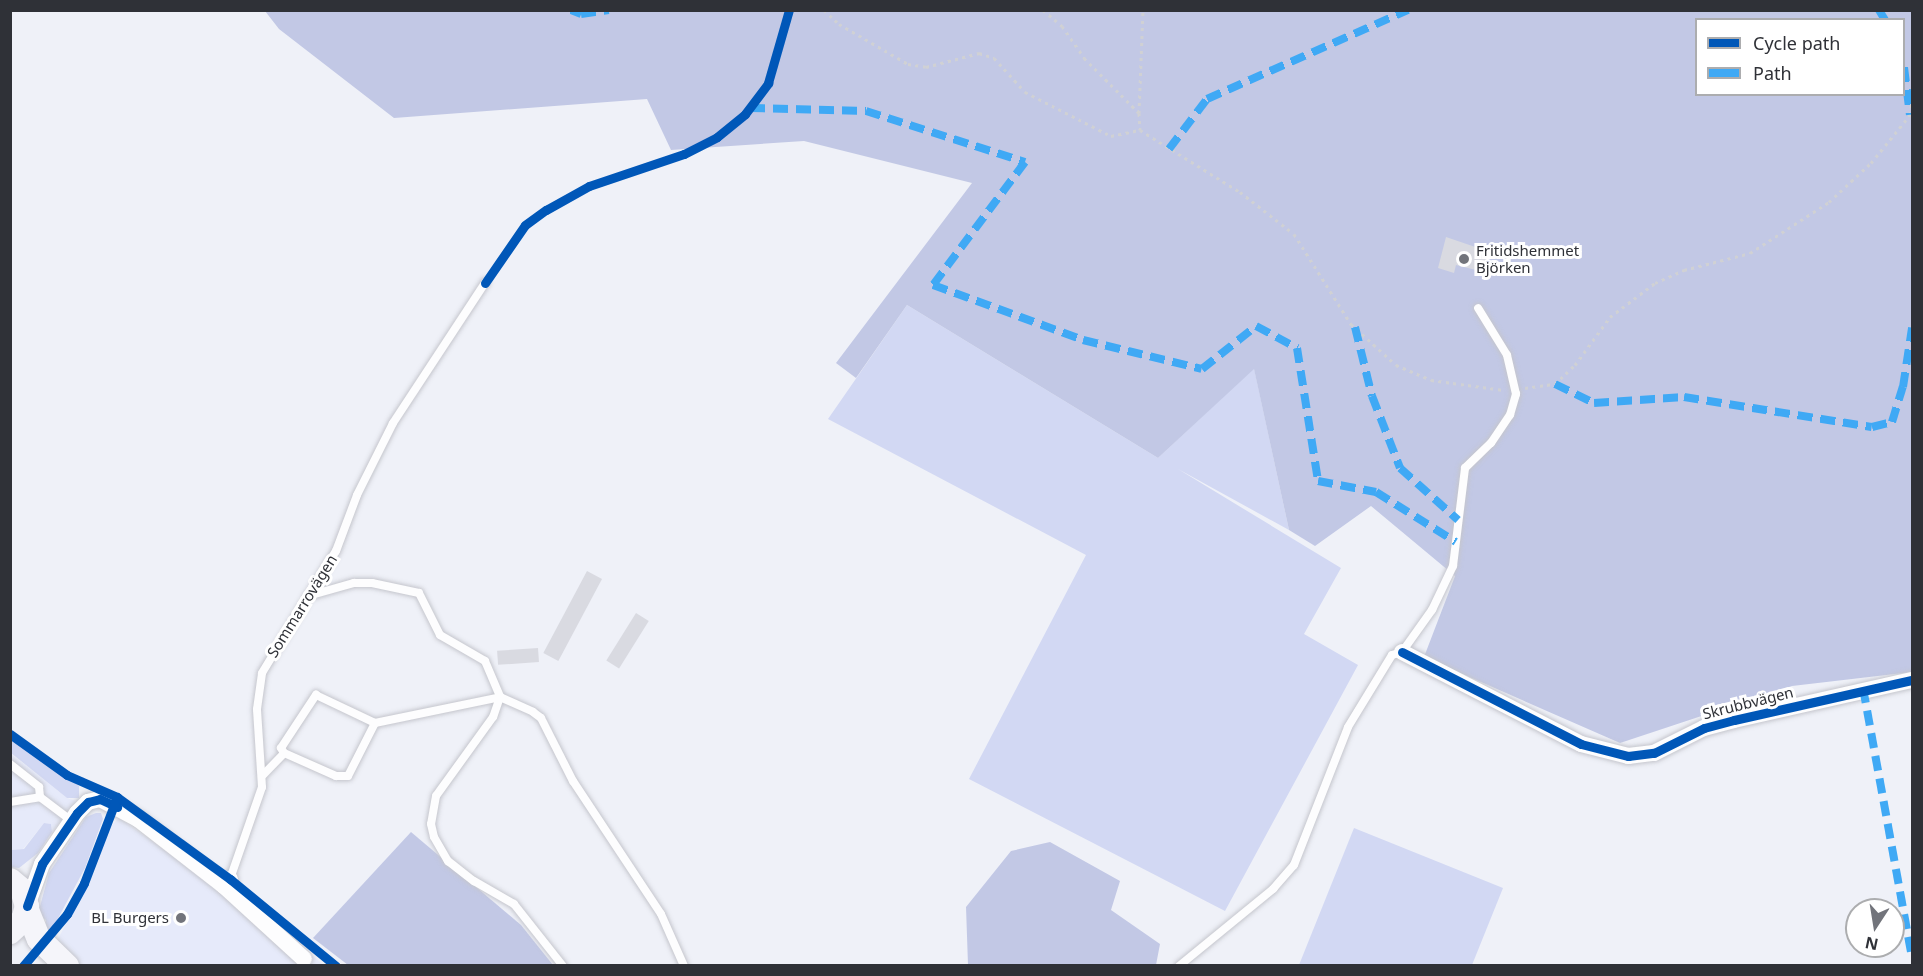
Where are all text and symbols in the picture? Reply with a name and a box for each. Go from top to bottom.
legend [1695,18,1905,96]
text: Cycle path [1753,31,1840,55]
text: Path [1753,61,1792,85]
place label: Fritidshemmet Björken [1476,241,1579,276]
marker: Fritidshemmet Björken [1457,252,1471,266]
street label: Sommarrovägen [263,551,341,661]
street label: Skrubbvägen [1701,683,1795,723]
north arrow [1845,898,1905,958]
place label: BL Burgers [91,909,169,927]
marker: BL Burgers [174,911,188,925]
text: N [1863,932,1880,956]

